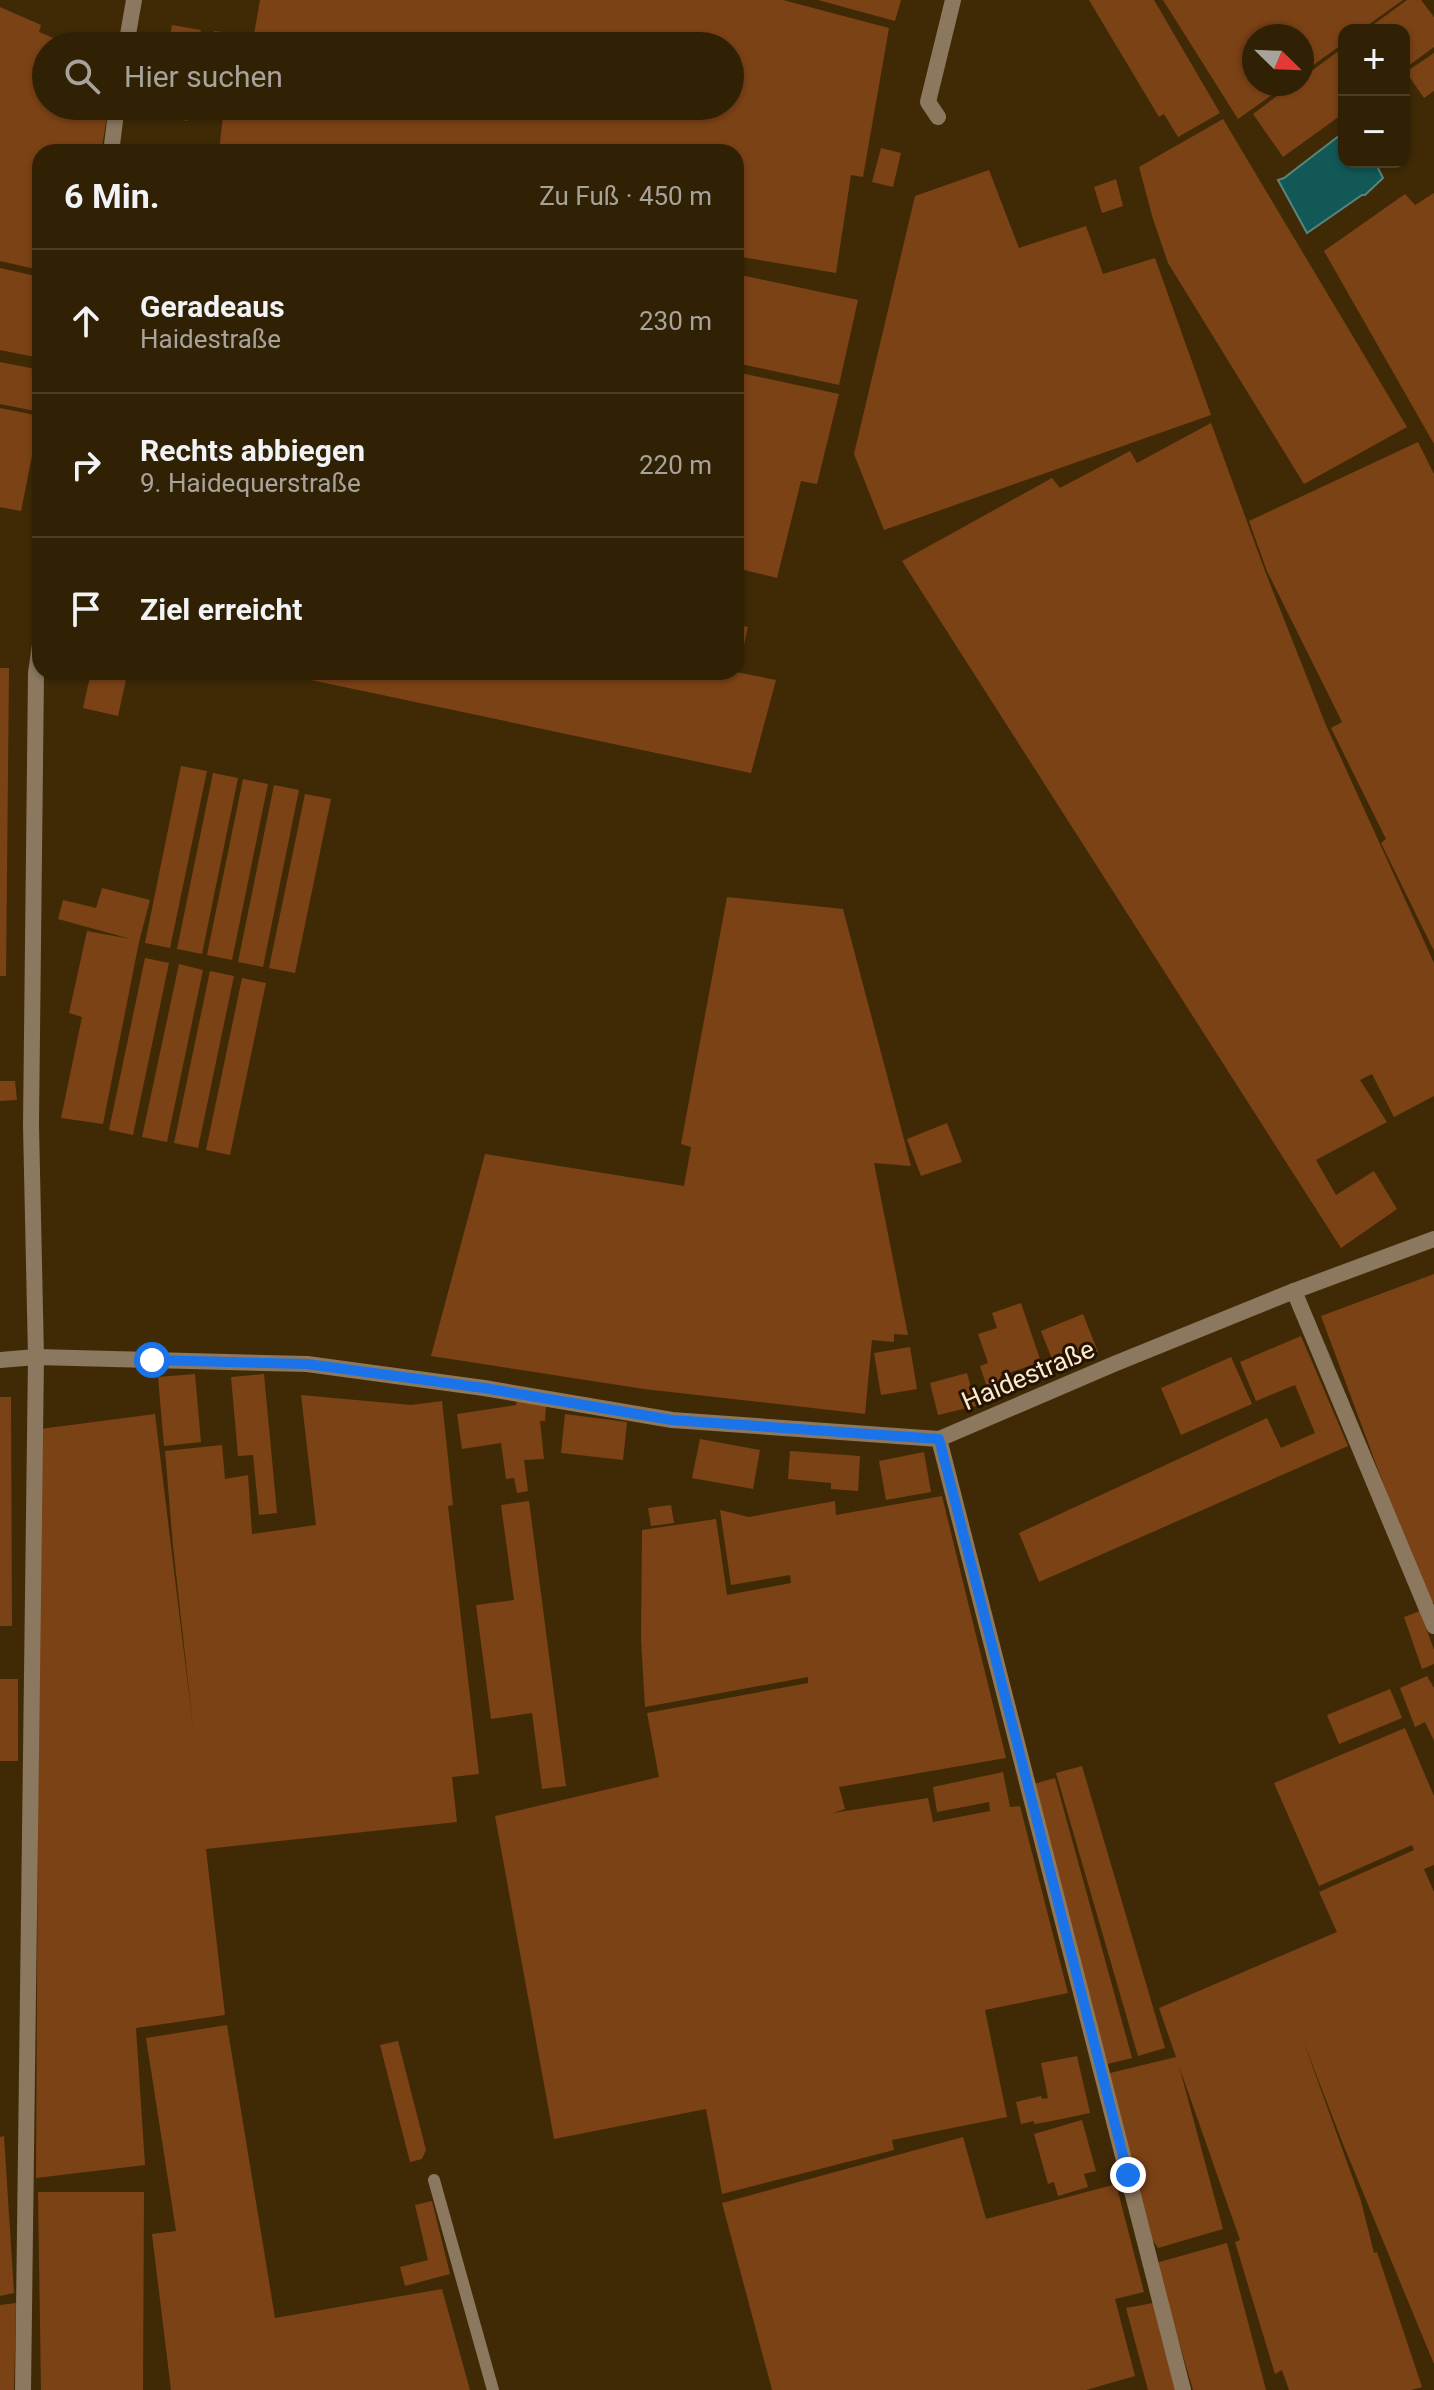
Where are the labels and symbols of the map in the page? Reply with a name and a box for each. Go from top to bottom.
north arrow [1242,24,1314,96]
street label: Haidestraße [957,1334,1099,1416]
route start [134,1342,170,1378]
route end [1110,2157,1146,2193]

